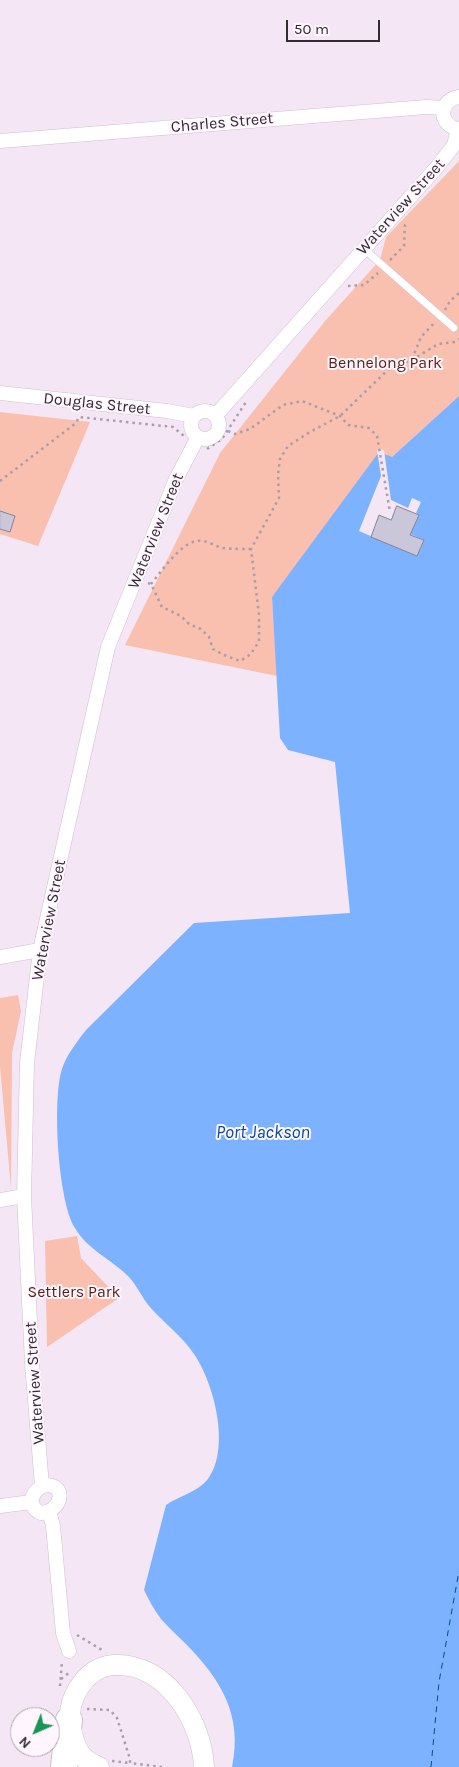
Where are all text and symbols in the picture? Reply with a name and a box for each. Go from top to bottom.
scale bar [289,10,383,42]
text: 50 m [294,20,329,38]
street label: Charles Street [170,109,274,137]
street label: Waterview Street [353,155,449,259]
park label: Bennelong Park [328,353,442,373]
street label: Douglas Street [43,389,151,419]
street label: Waterview Street [124,470,188,592]
street label: Waterview Street [28,858,70,982]
water label: Port Jackson [216,1122,310,1144]
park label: Settlers Park [27,1282,121,1302]
street label: Waterview Street [21,1321,49,1445]
north arrow [10,1707,60,1757]
text: N [15,1733,34,1752]

